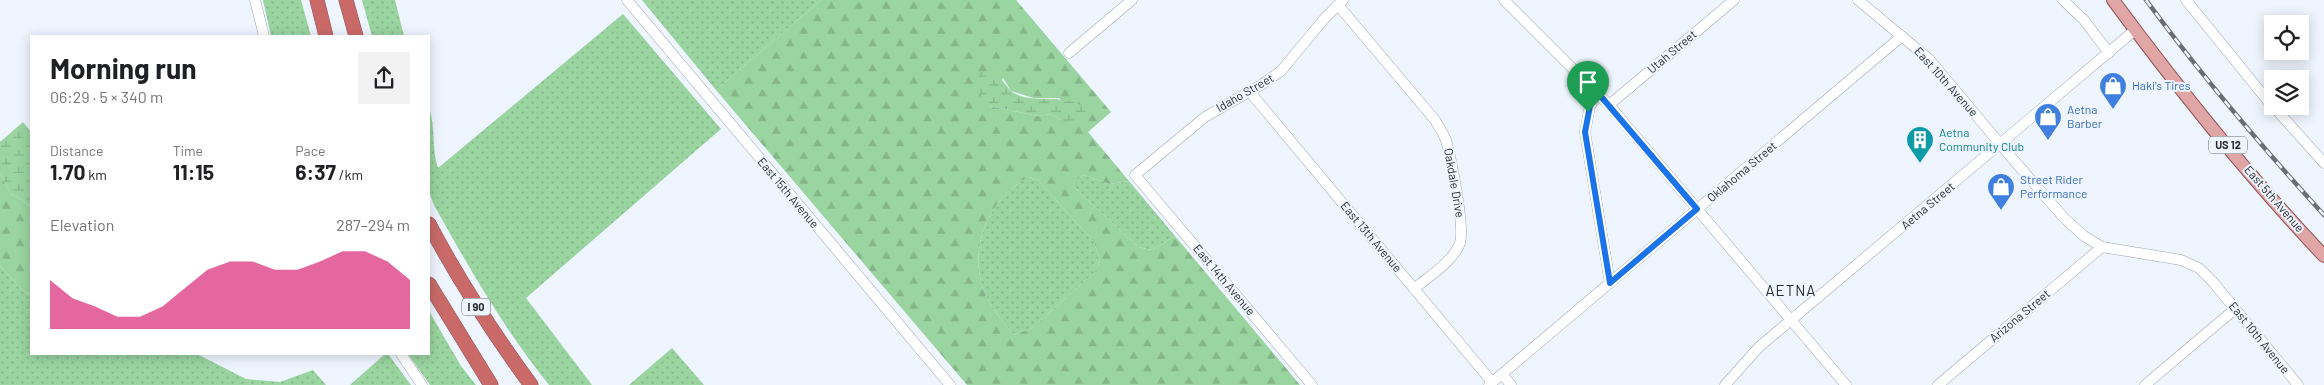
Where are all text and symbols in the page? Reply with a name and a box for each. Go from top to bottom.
map controls [2264,15,2309,115]
button: locate [2264,15,2309,60]
street label: Utah Street [1644,27,1699,76]
street label: East 10th Avenue [1912,44,1981,119]
text: Morning run [50,51,197,85]
button: share [358,52,410,104]
pin [1567,61,1609,112]
icon: arrive [1574,68,1602,96]
street label: Idaho Street [1213,70,1276,114]
button: layers [2264,70,2309,115]
shop icon: Haki's Tires [2098,71,2128,110]
place label: Haki's Tires [2132,78,2191,92]
text: 06:29 · 5 × 340 m [50,87,163,106]
shop icon: Aetna Barber [2033,102,2063,141]
place label: Aetna Barber [2067,102,2103,130]
building icon: Aetna Community Club [1905,125,1935,164]
place label: Aetna Community Club [1939,125,2024,153]
road number: US 12 [2209,136,2247,154]
street label: Oklahoma Street [1704,138,1779,204]
text: Distance [50,142,103,159]
text: Time [173,142,203,159]
text: Pace [295,142,325,159]
street label: Oakdale Drive [1442,147,1468,219]
street label: East 15th Avenue [755,154,822,230]
text: 1.70 [50,159,86,184]
text: 11:15 [173,159,214,184]
text: 6:37 [295,159,336,184]
street label: East 5th Avenue [2242,162,2307,234]
text: km [86,166,107,183]
text: /km [336,166,363,183]
shop icon: Street Rider Performance [1986,172,2016,211]
place label: Street Rider Performance [2020,172,2087,200]
street label: Aetna Street [1898,179,1957,232]
street label: East 13th Avenue [1338,198,1405,274]
text: Elevation [50,215,114,234]
text: 287–294 m [336,215,410,234]
street label: East 14th Avenue [1191,241,1258,318]
district label: AETNA [1766,281,1816,299]
street label: Arizona Street [1986,286,2052,344]
road number: I 90 [462,298,490,316]
street label: East 10th Avenue [2227,299,2293,376]

